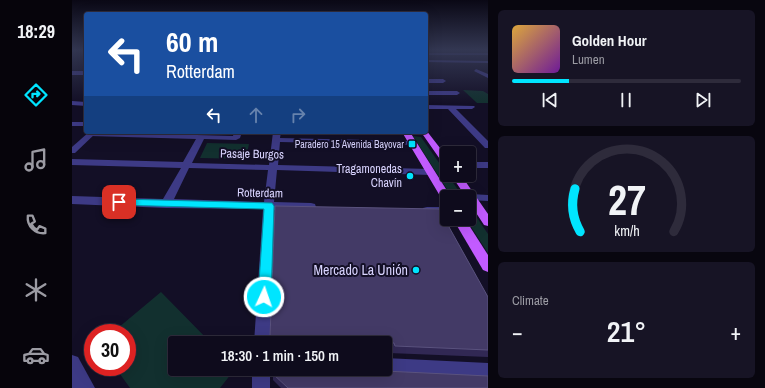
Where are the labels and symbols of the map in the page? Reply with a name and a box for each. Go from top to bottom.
place label: Paradero 15 Avenida Bayovar [295,138,404,151]
marker: Paradero 15 Avenida Bayovar [407,139,417,149]
street label: Pasaje Burgos [220,145,284,163]
place label: Tragamonedas Chavín [336,161,402,191]
marker: Tragamonedas Chavín [405,171,415,181]
pin [102,185,136,219]
street label: Rotterdam [237,185,283,201]
place label: Mercado La Unión [314,261,408,279]
marker: Mercado La Unión [411,265,421,275]
position arrow [243,276,285,318]
speed limit sign: 30 [84,324,136,376]

